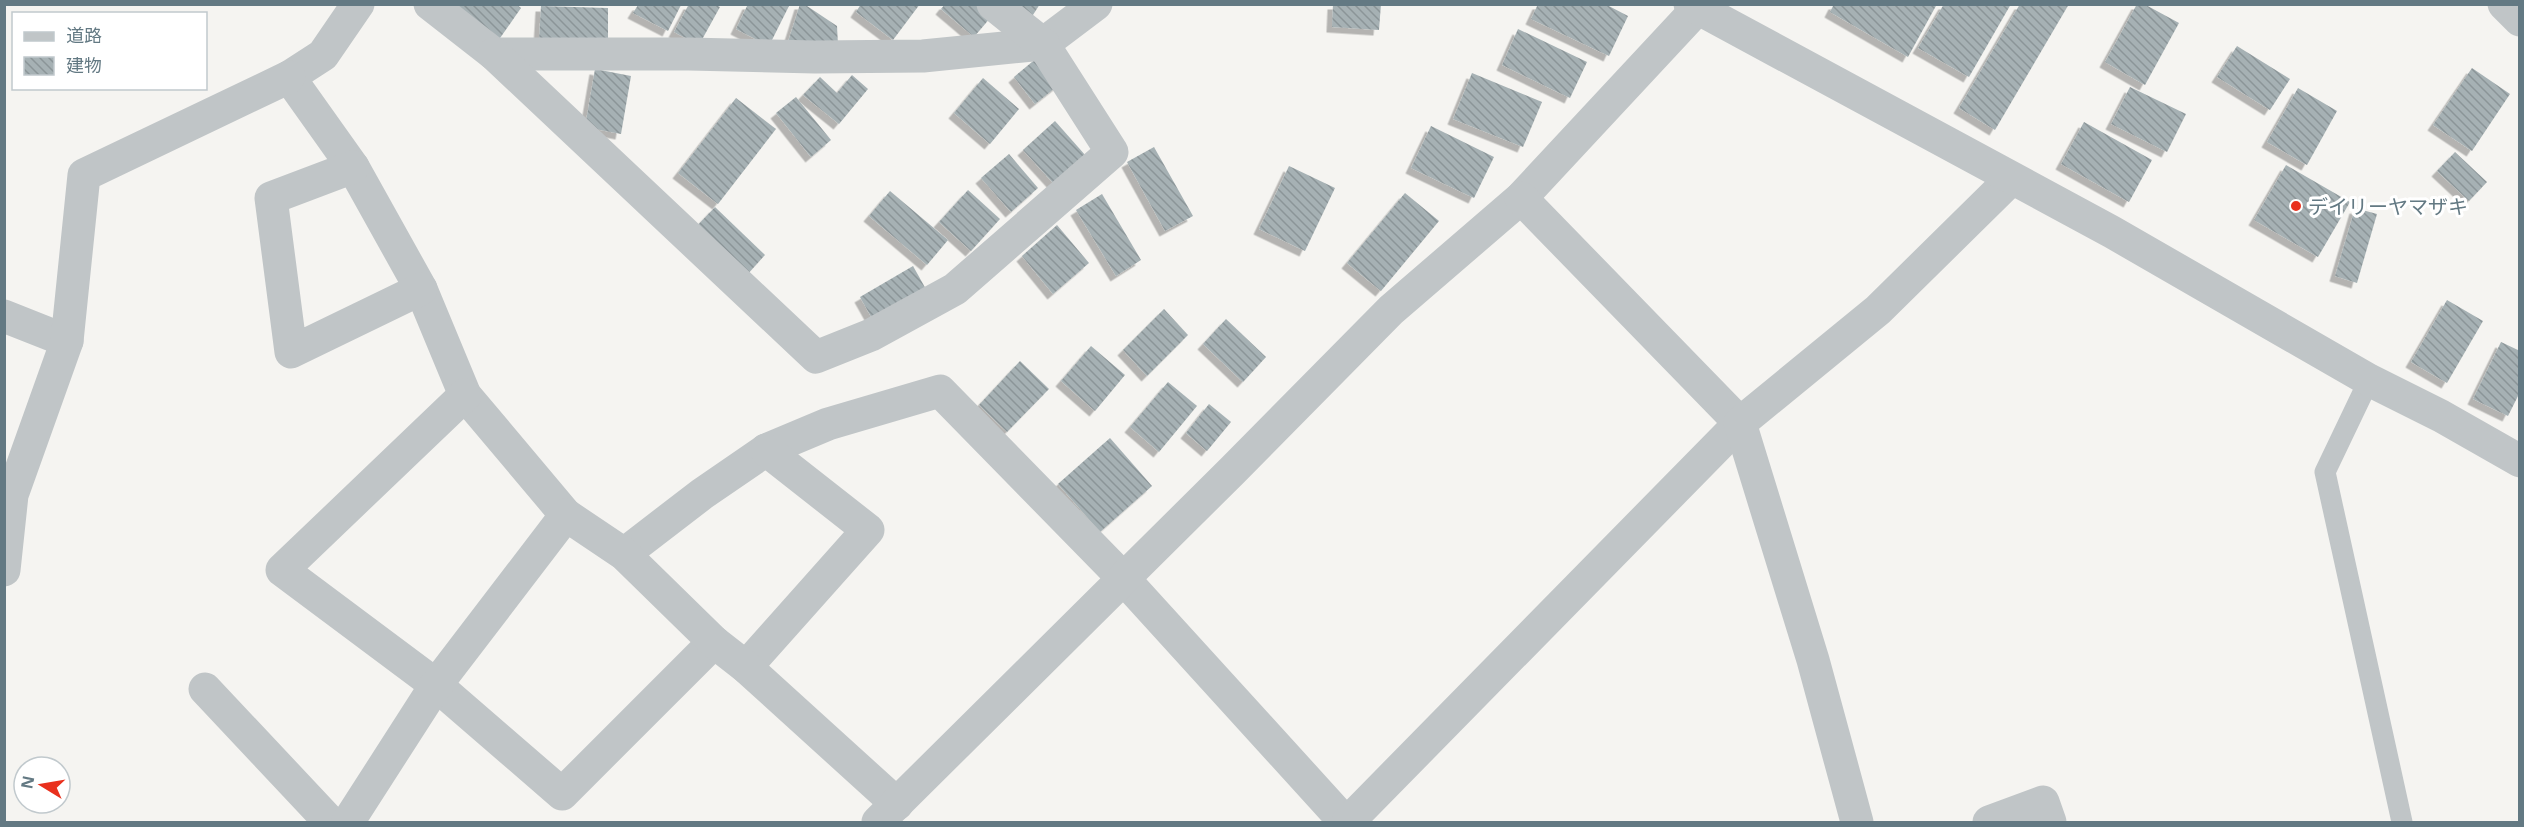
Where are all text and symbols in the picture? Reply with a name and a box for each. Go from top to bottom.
legend [12,12,207,90]
text: 道路 [66,23,102,47]
text: 建物 [66,53,102,77]
place label: デイリーヤマザキ [2308,193,2468,220]
marker: デイリーヤマザキ [2289,199,2303,213]
north arrow [12,755,72,815]
text: N [15,774,39,791]

